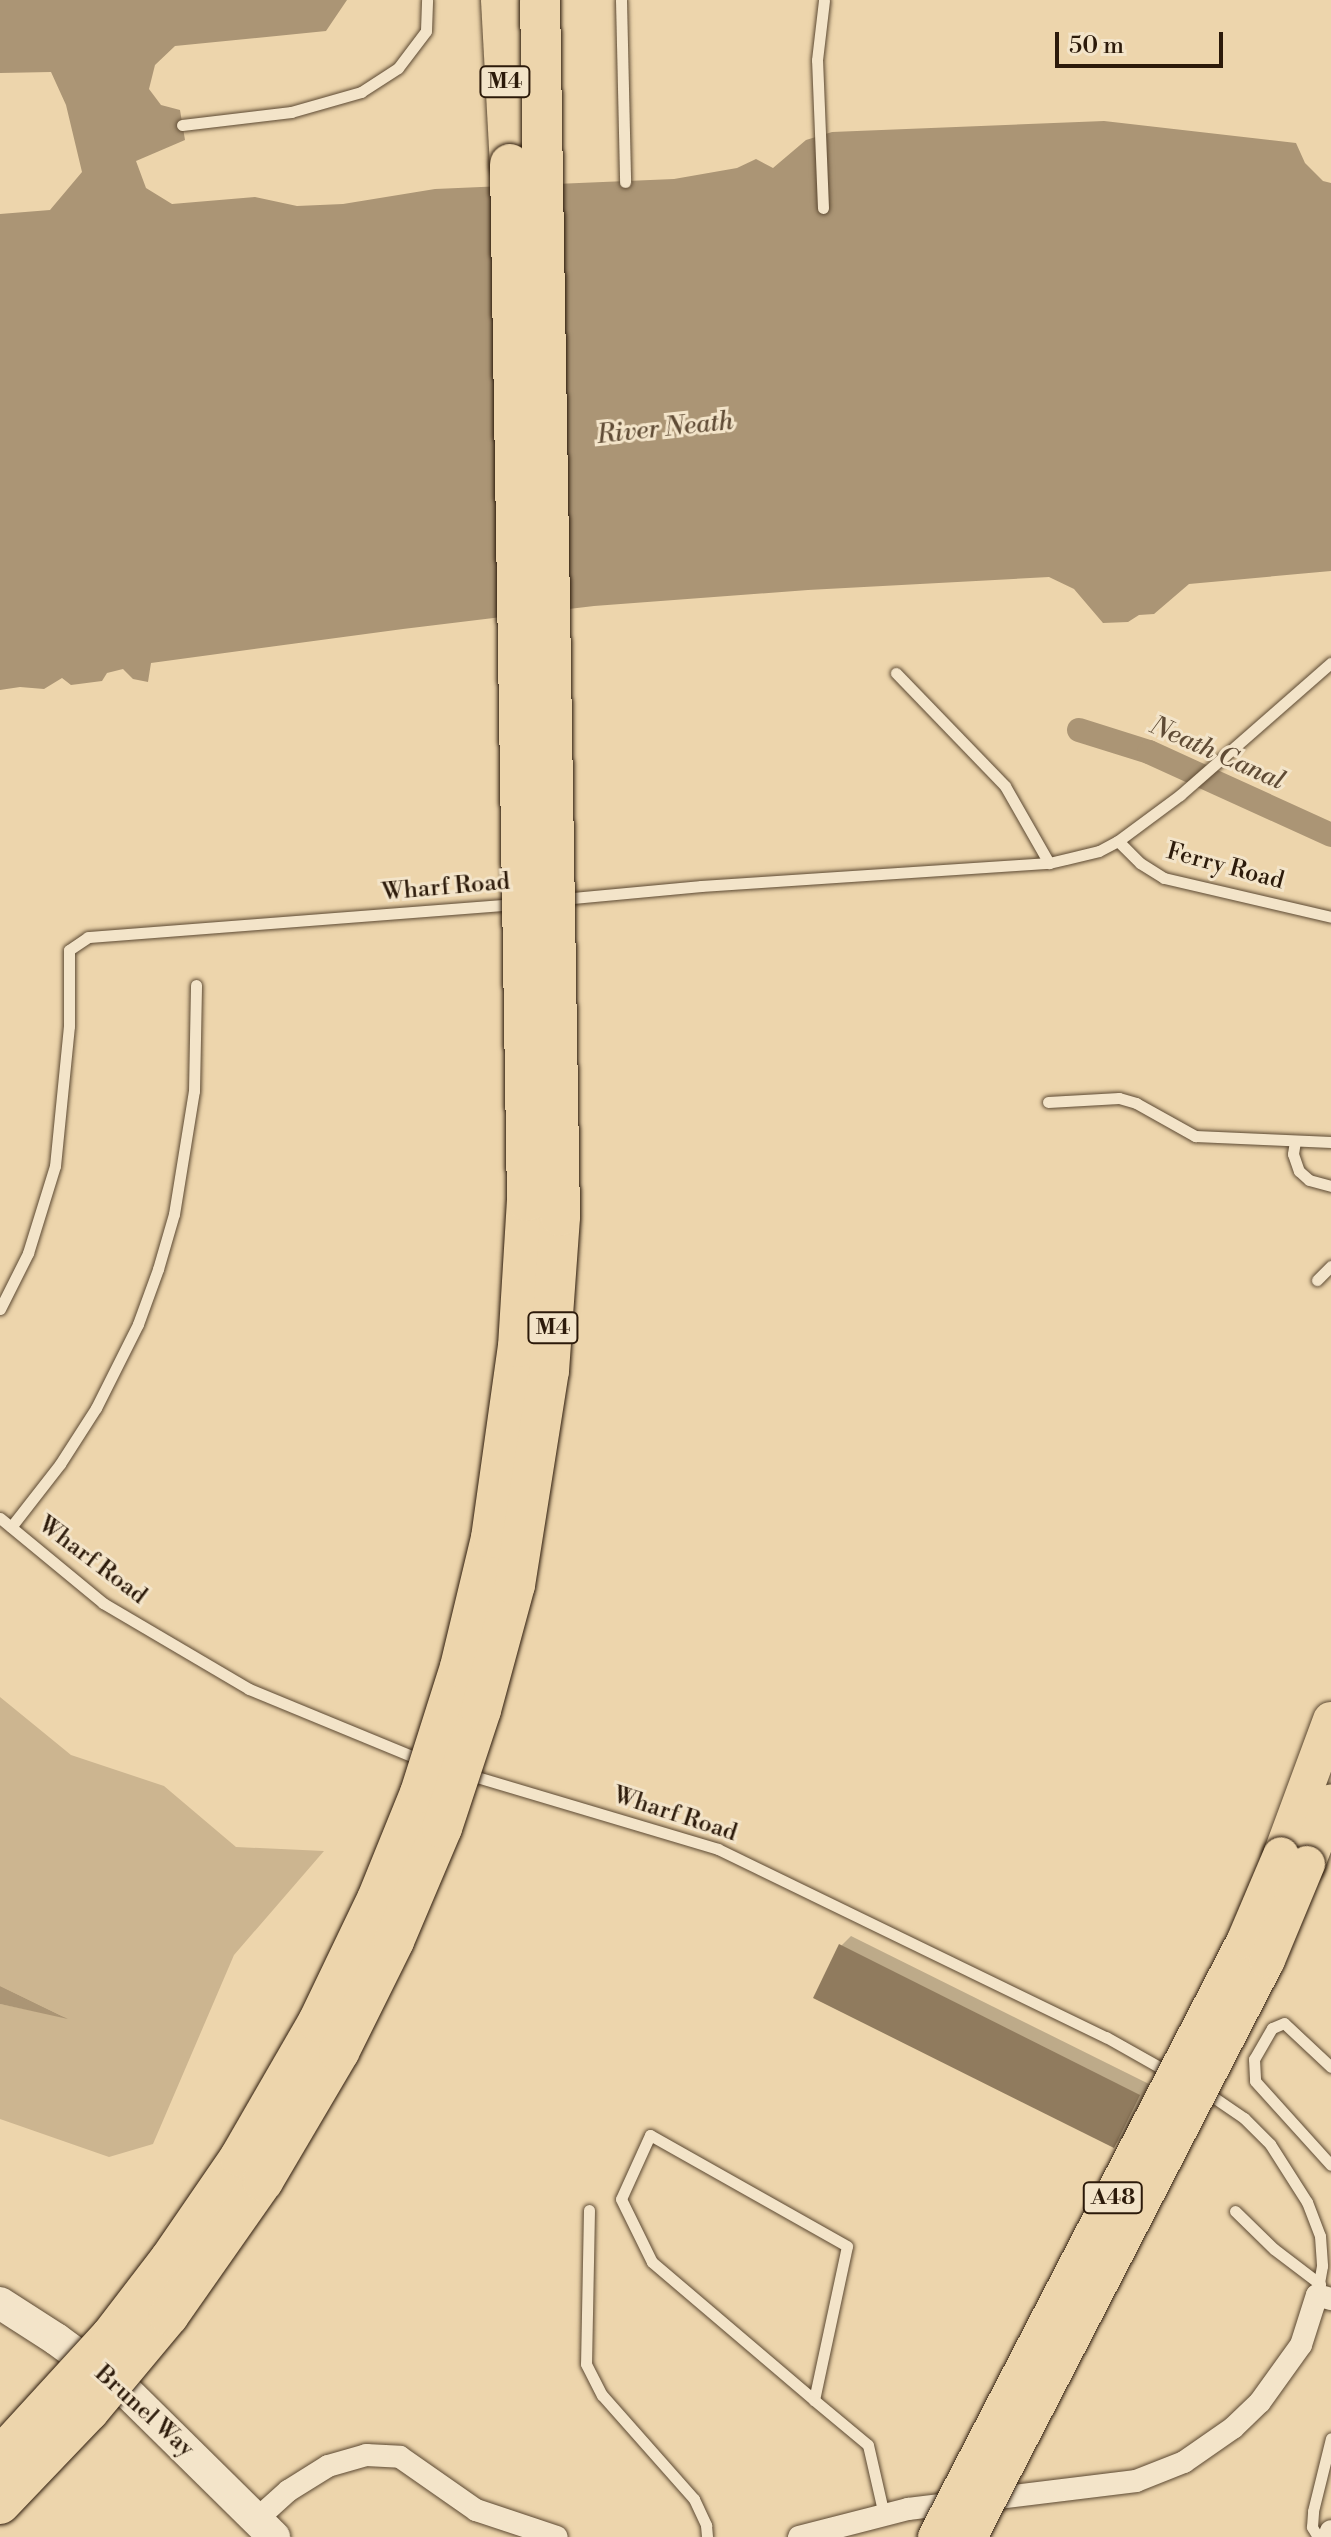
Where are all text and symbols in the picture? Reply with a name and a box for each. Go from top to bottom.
scale bar [1059,16,1227,66]
text: 50 m [1069,31,1124,61]
road number: M4 [479,64,531,100]
water label: River Neath [595,406,735,452]
water label: Neath Canal [1145,710,1289,798]
street label: Ferry Road [1163,837,1287,897]
street label: Wharf Road [381,868,511,908]
road number: M4 [527,1310,579,1346]
street label: Wharf Road [32,1511,152,1611]
street label: Wharf Road [609,1781,741,1849]
road number: A48 [1081,2180,1145,2216]
street label: Brunel Way [88,2360,200,2464]

